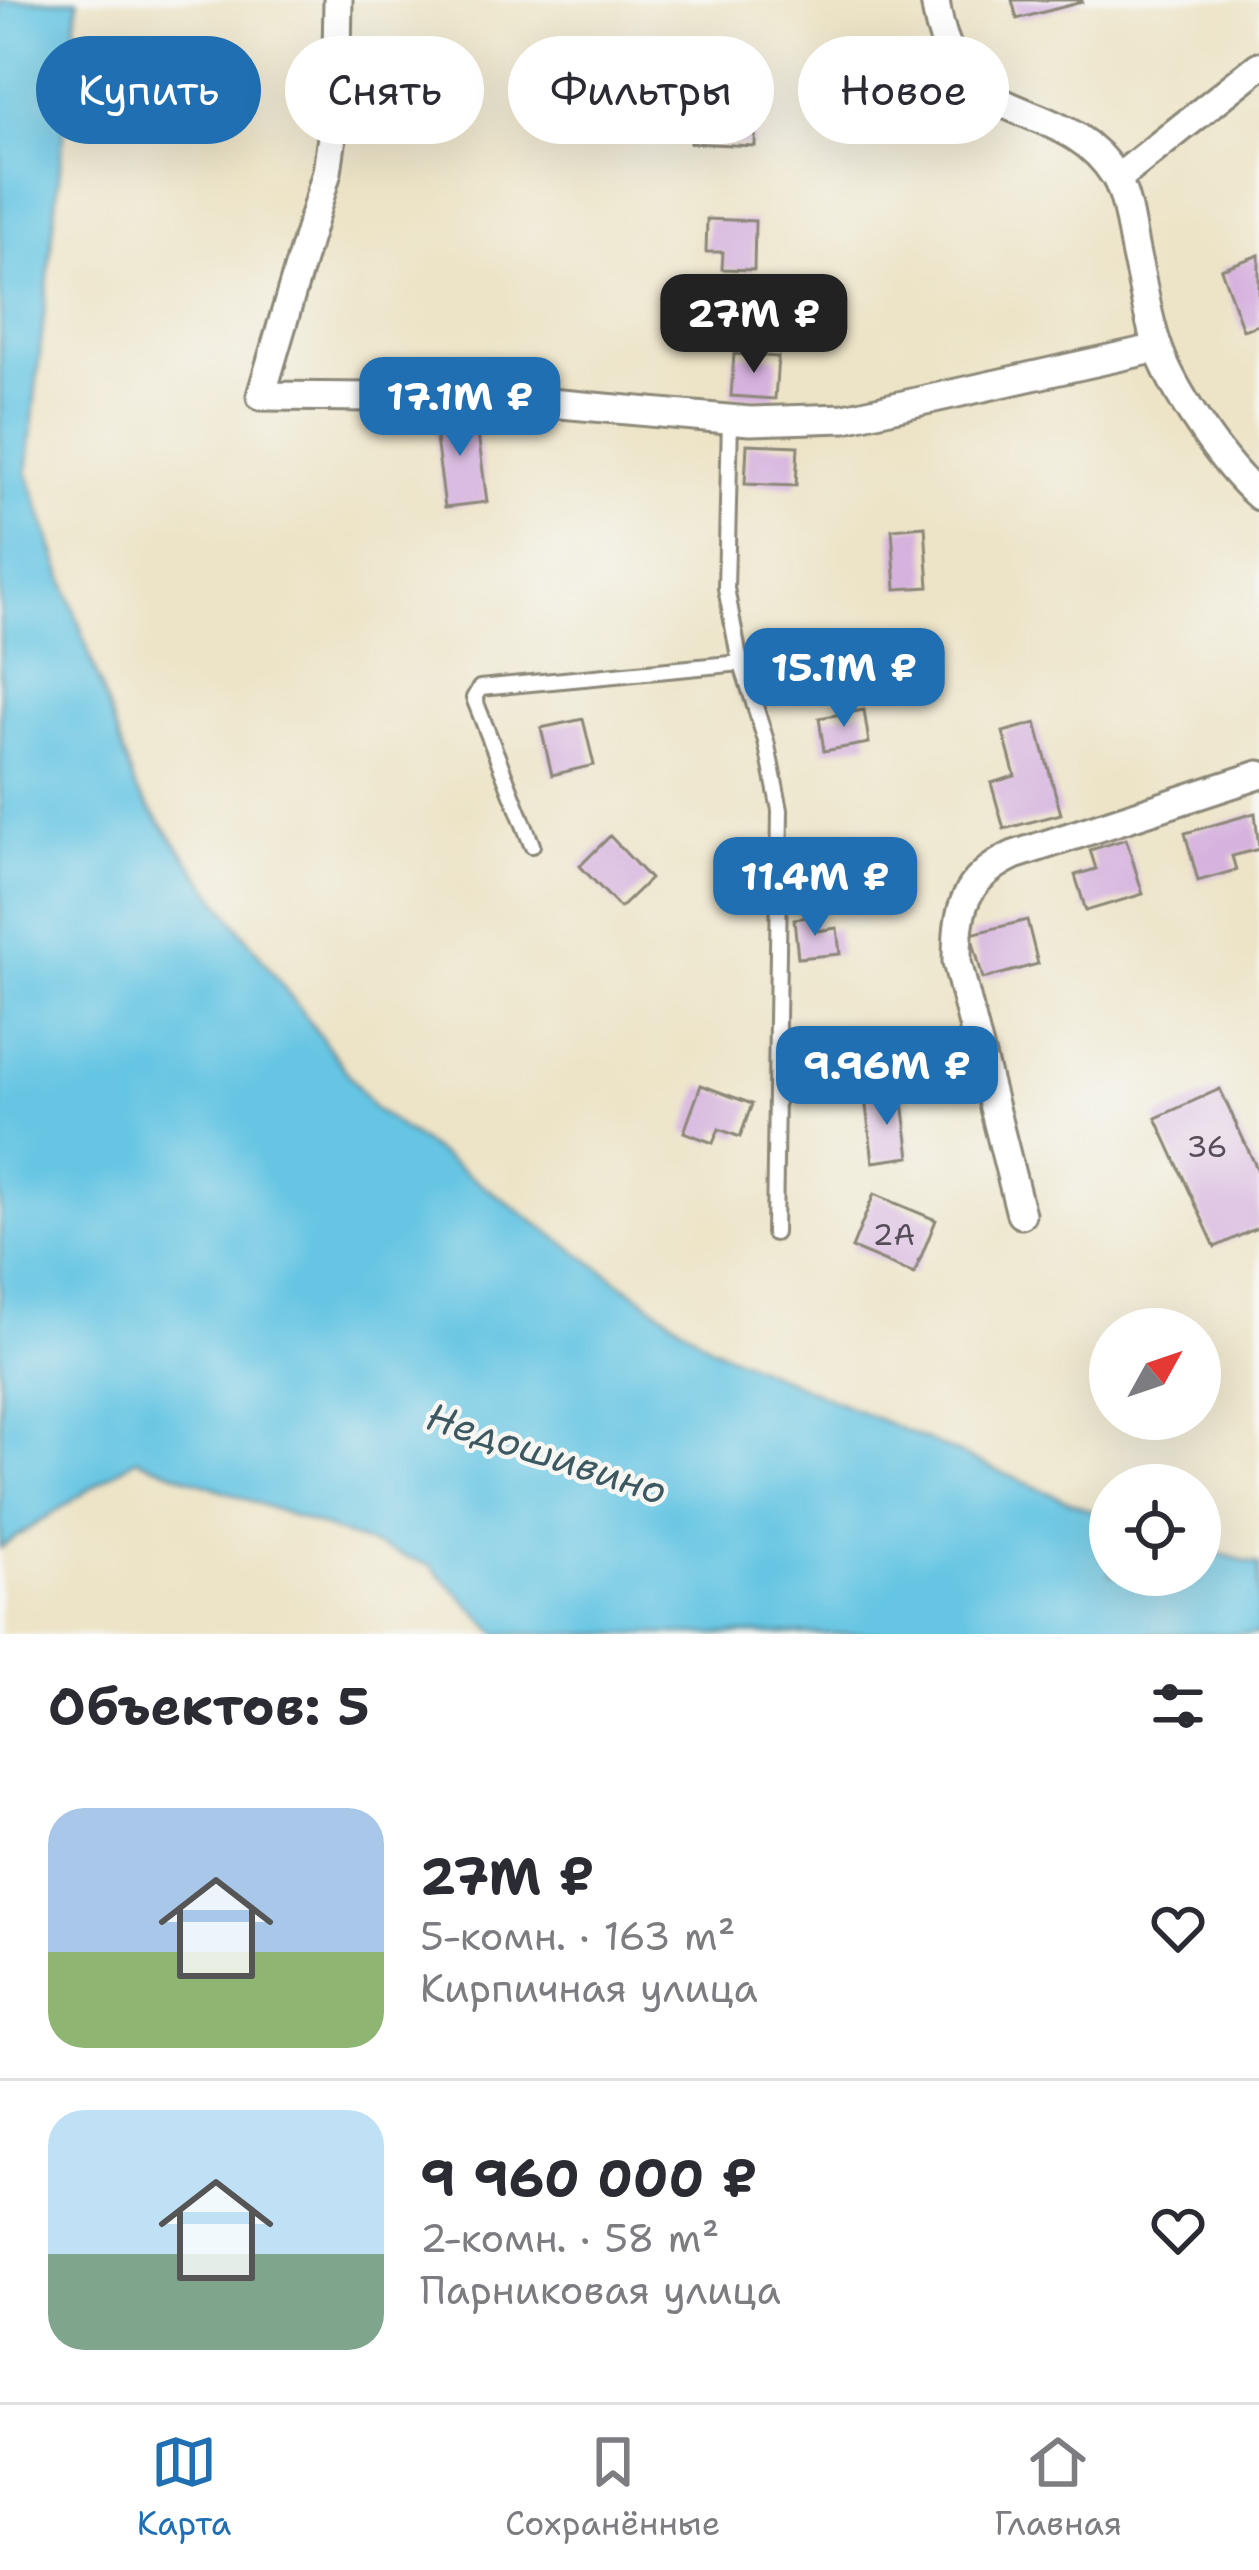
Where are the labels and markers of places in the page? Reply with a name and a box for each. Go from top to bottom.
pin: 27M ₽ [670,274,838,376]
pin: 17.1M ₽ [349,357,571,459]
pin: 15.1M ₽ [733,628,955,730]
pin: 11.4M ₽ [704,837,926,939]
pin: 9.96M ₽ [776,1026,998,1128]

